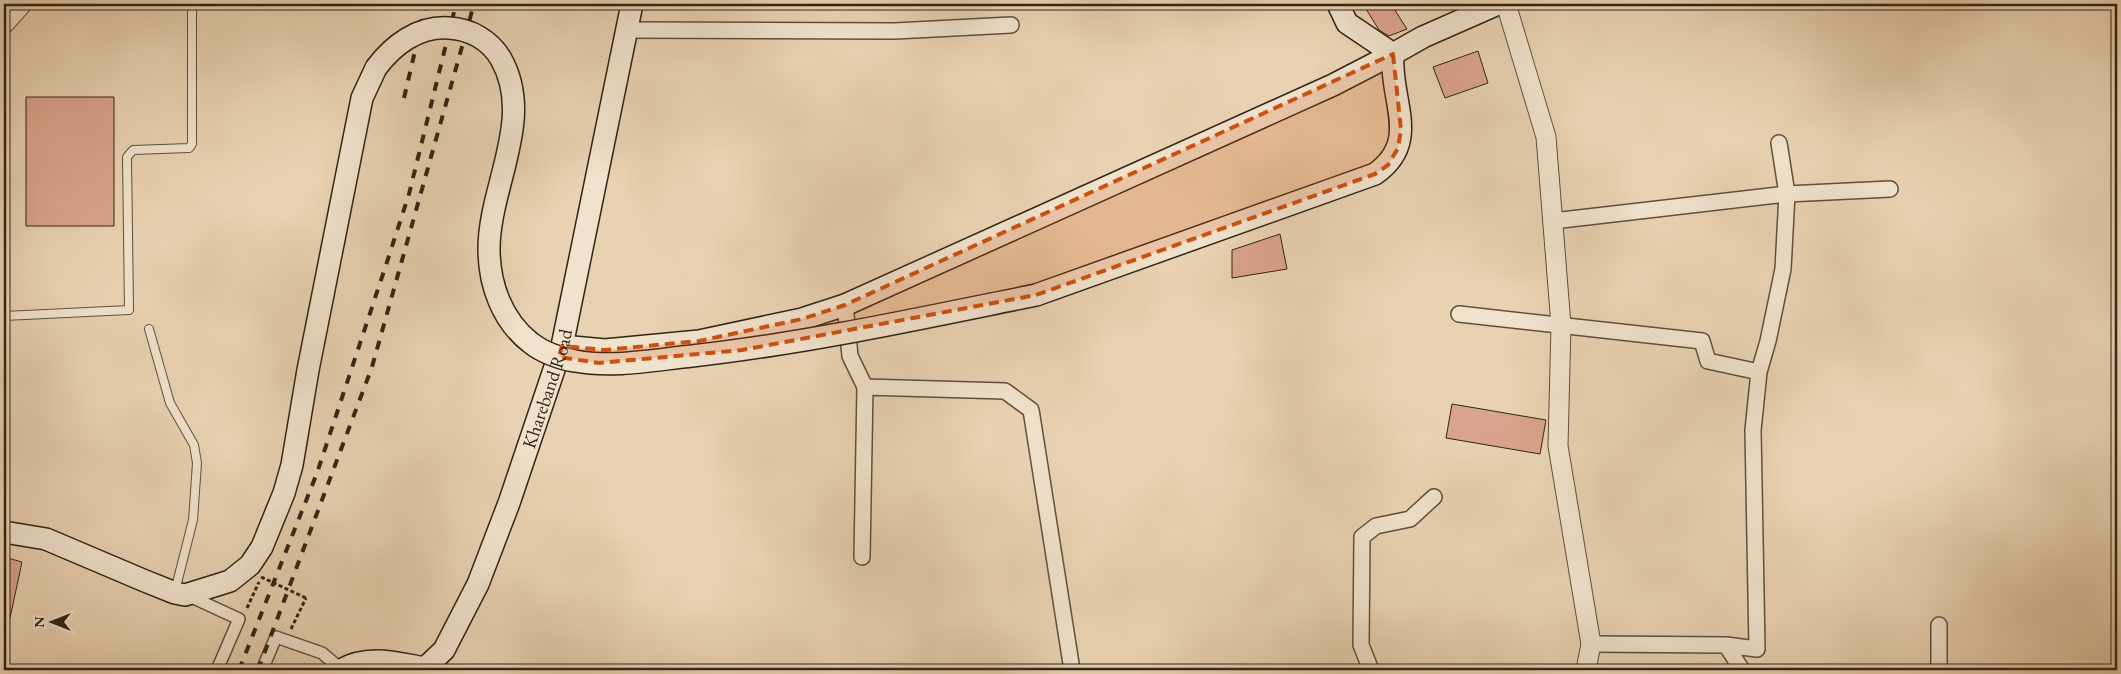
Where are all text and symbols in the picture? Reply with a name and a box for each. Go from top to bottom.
street label: Khareband Road [516,326,578,452]
north arrow [28,596,78,646]
text: N [30,616,48,628]

